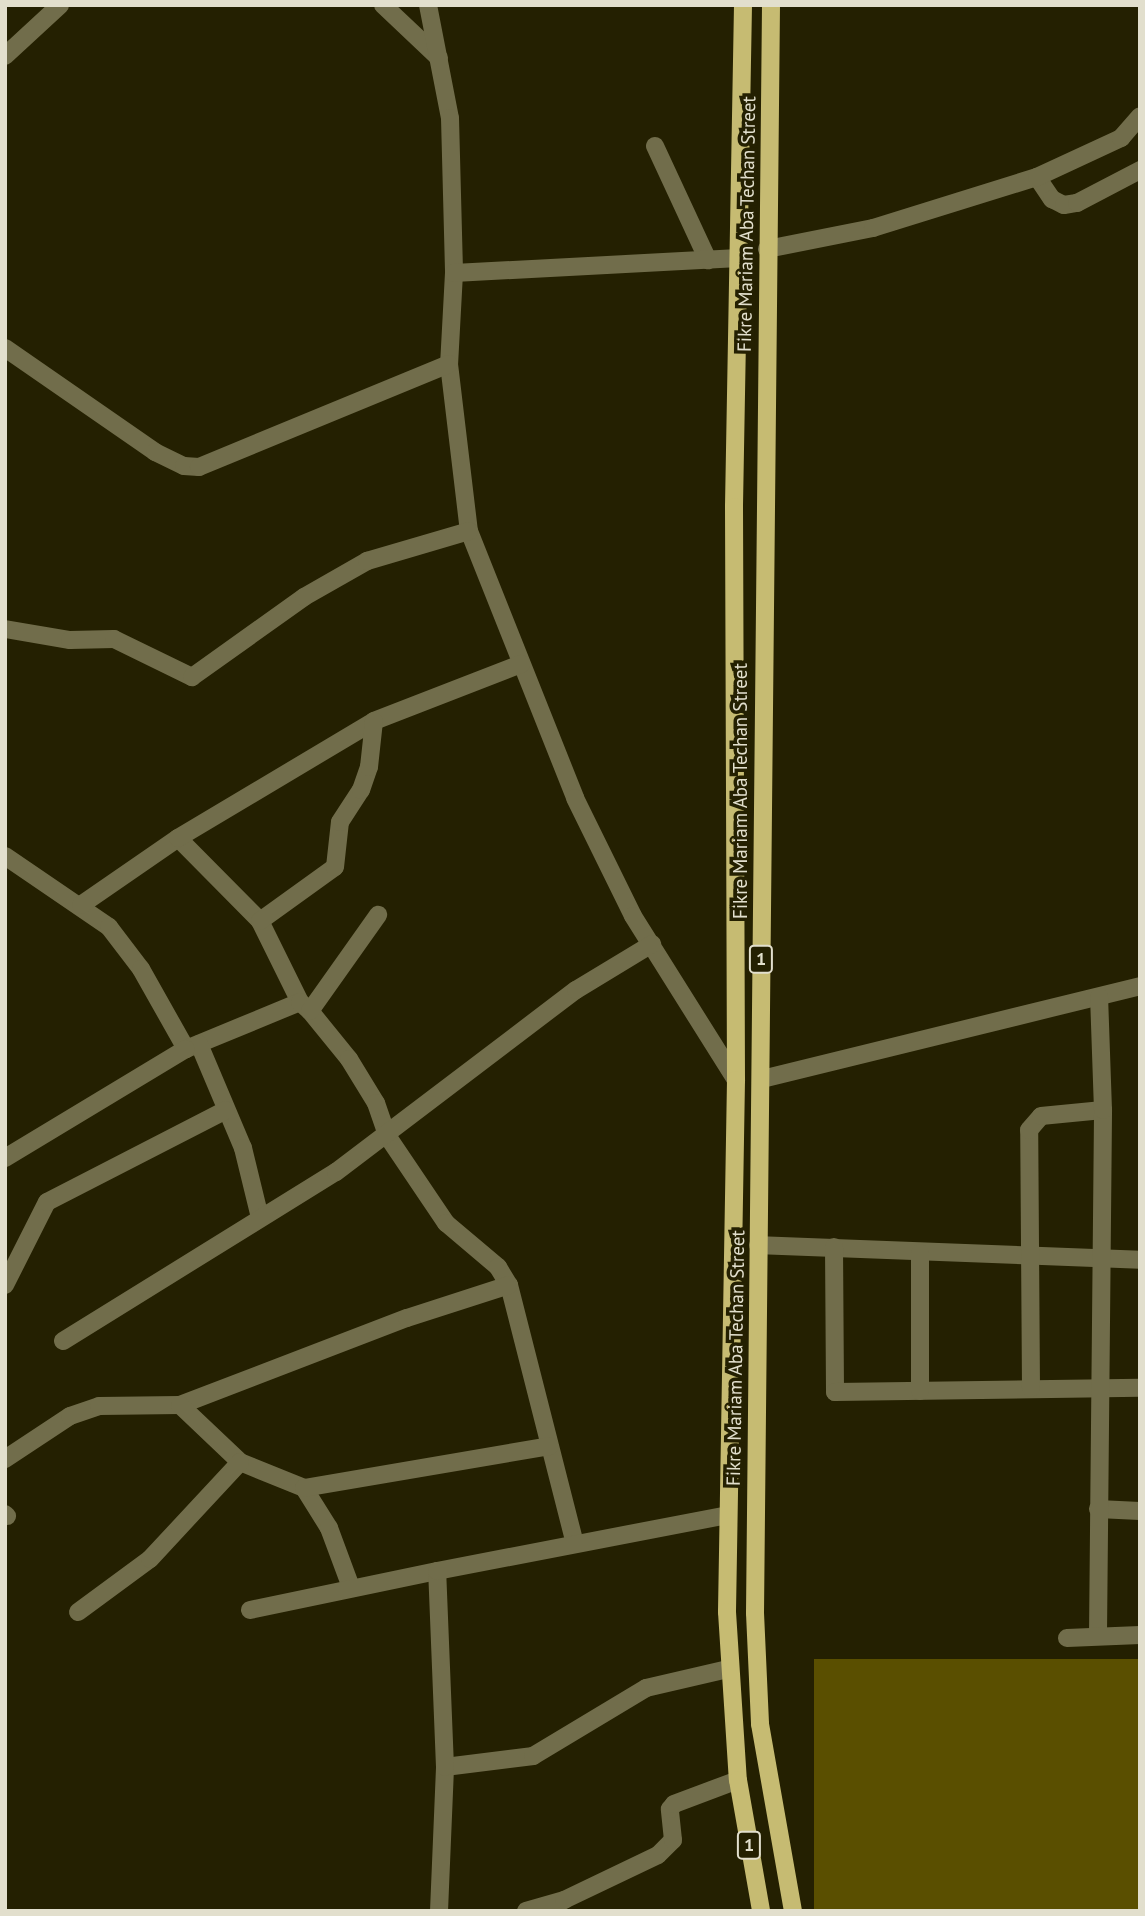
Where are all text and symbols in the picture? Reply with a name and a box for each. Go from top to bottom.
street label: Fikre Mariam Aba Techan Street [733,95,761,353]
street label: Fikre Mariam Aba Techan Street [730,663,752,919]
road number: 1 [749,944,773,974]
street label: Fikre Mariam Aba Techan Street [722,1229,750,1487]
road number: 1 [737,1830,761,1859]

